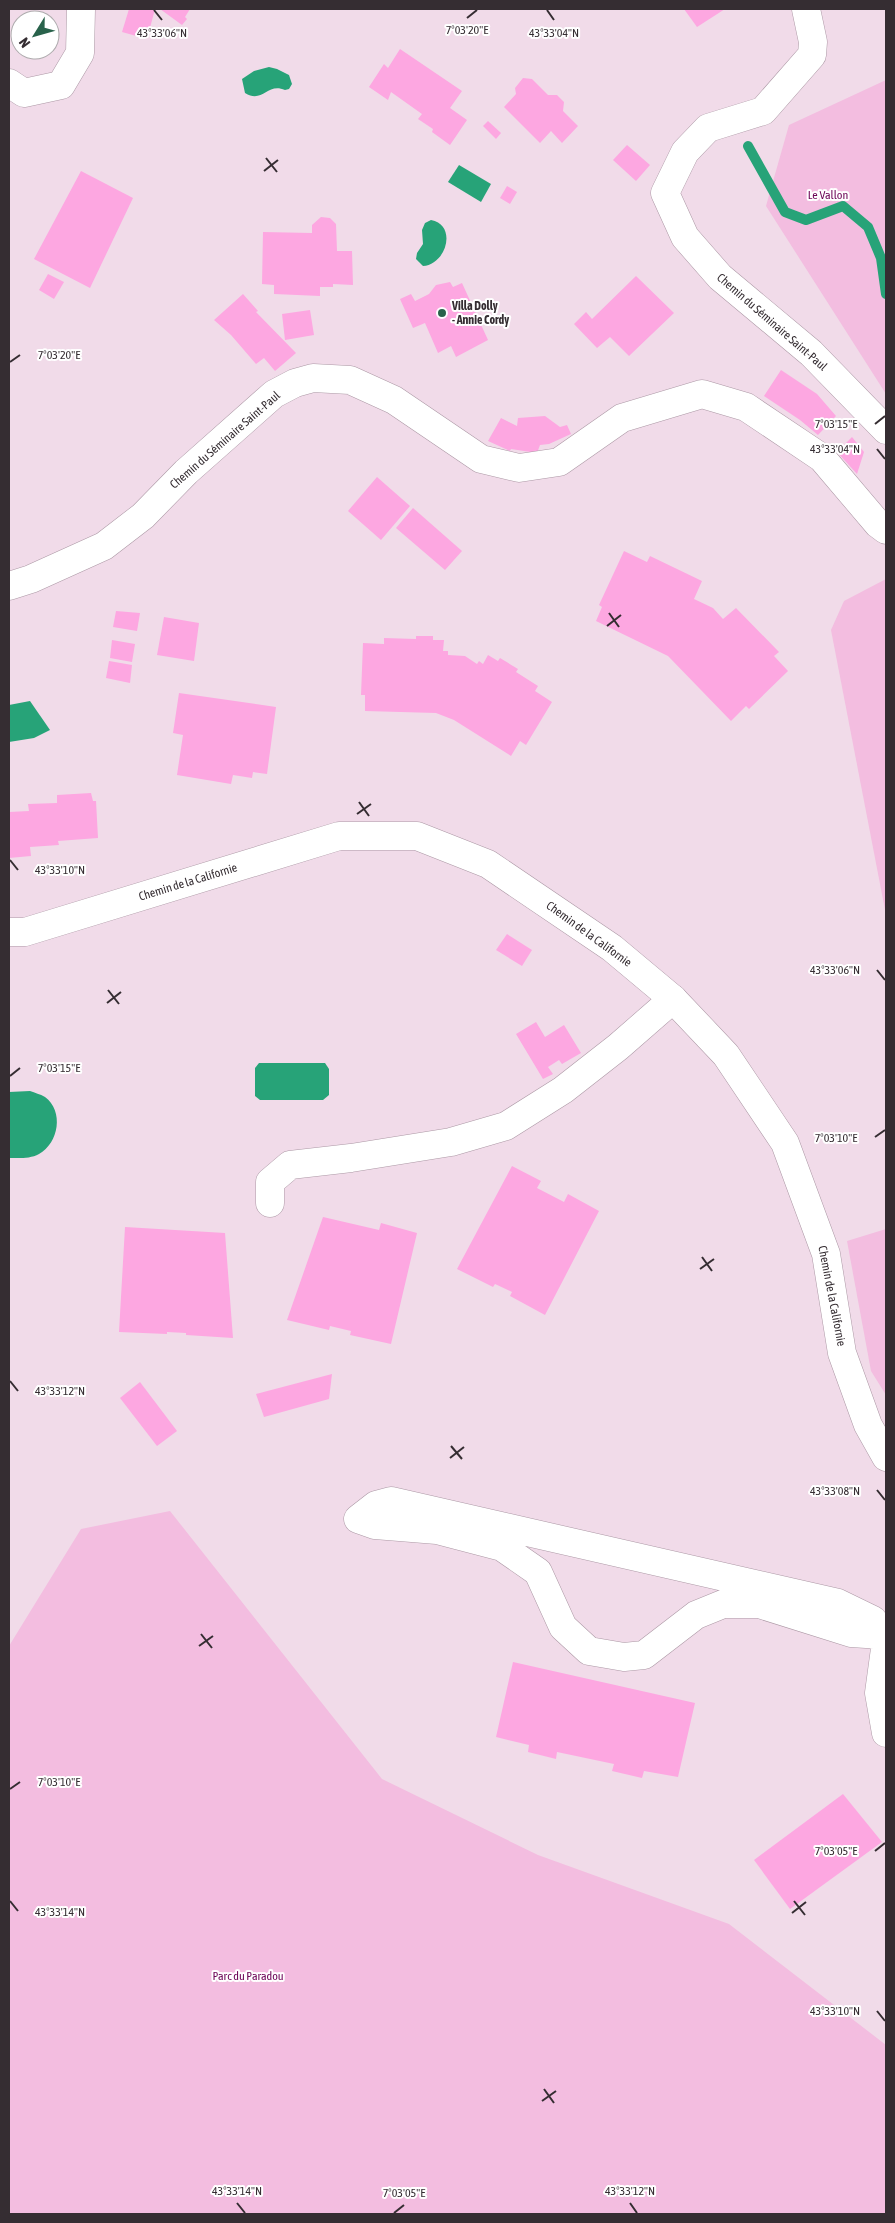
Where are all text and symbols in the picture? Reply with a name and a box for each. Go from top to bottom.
north arrow [10,10,60,60]
text: 7°03'20"E [446,23,488,37]
text: 43°33'06"N [137,26,187,40]
text: 43°33'04"N [529,26,579,40]
text: N [16,35,33,51]
park label: Le Vallon [808,188,848,202]
street label: Chemin du Séminaire Saint-Paul [714,270,830,374]
place label: Villa Dolly - Annie Cordy [451,299,509,327]
marker: Villa Dolly - Annie Cordy [436,307,448,319]
text: 7°03'20"E [38,348,80,362]
street label: Chemin du Séminaire Saint-Paul [167,388,283,492]
text: 7°03'15"E [815,417,857,431]
text: 43°33'04"N [810,442,860,456]
street label: Chemin de la Californie [137,860,239,904]
text: 43°33'10"N [35,863,85,877]
street label: Chemin de la Californie [544,898,634,970]
text: 43°33'06"N [810,963,860,977]
text: 7°03'15"E [38,1061,80,1075]
text: 7°03'10"E [815,1131,857,1145]
street label: Chemin de la Californie [815,1245,849,1347]
text: 43°33'12"N [35,1384,85,1398]
text: 43°33'08"N [810,1484,860,1498]
text: 7°03'10"E [38,1775,80,1789]
text: 7°03'05"E [815,1844,857,1858]
text: 43°33'14"N [35,1905,85,1919]
park label: Parc du Paradou [212,1969,284,1983]
text: 43°33'10"N [810,2004,860,2018]
text: 43°33'14"N [212,2184,262,2198]
text: 43°33'12"N [605,2184,655,2198]
text: 7°03'05"E [383,2186,425,2200]

